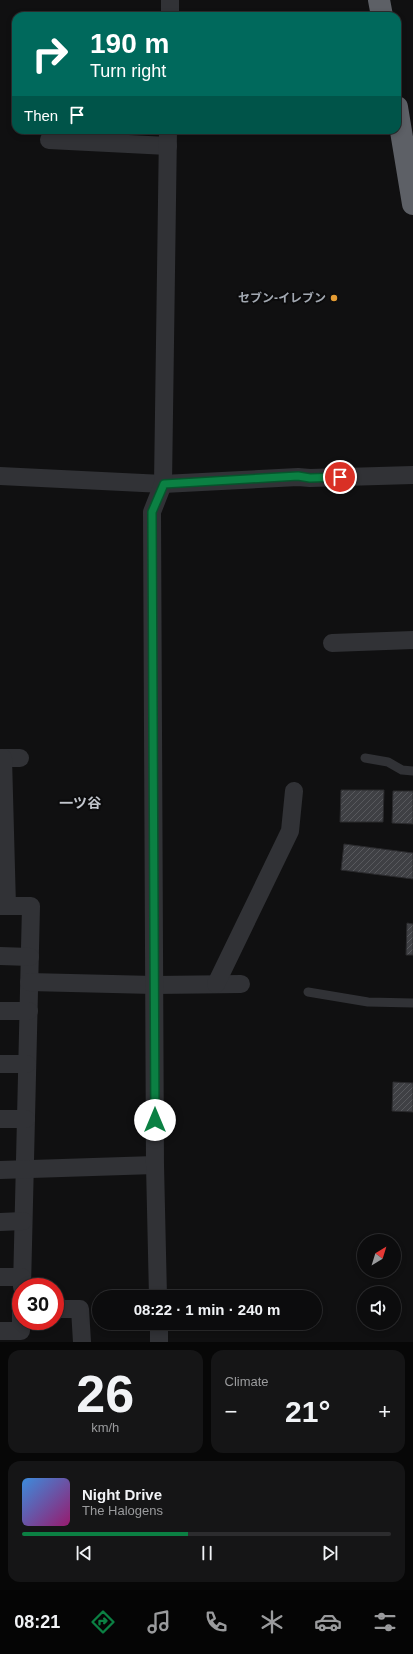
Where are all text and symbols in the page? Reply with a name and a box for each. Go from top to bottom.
icon: right [24,28,76,80]
text: 190 m [90,28,169,59]
text: Turn right [90,61,166,81]
icon: arrive [66,104,88,126]
text: Then [24,107,58,124]
place label: セブン-イレブン [238,291,326,305]
marker: セブン-イレブン [329,293,339,303]
pin [323,460,357,494]
icon: arrive [329,466,351,488]
district label: 一ツ谷 [59,795,102,811]
position arrow [134,1099,176,1141]
north arrow [357,1234,401,1278]
map controls [357,1234,401,1330]
speed limit sign: 30 [12,1278,64,1330]
button: sound [357,1286,401,1330]
text: 08:22 · 1 min · 240 m [134,1301,280,1318]
text: 26 [76,1365,134,1423]
text: Climate [225,1374,269,1389]
text: 21° [285,1395,330,1428]
text: − [225,1399,237,1424]
text: + [378,1399,391,1424]
text: km/h [91,1420,119,1435]
text: Night Drive [82,1486,162,1503]
text: The Halogens [82,1503,163,1518]
icon: previous [73,1542,95,1564]
icon: pause [196,1542,218,1564]
icon: next [319,1542,341,1564]
icon: directions [89,1608,117,1636]
icon: music [145,1608,173,1636]
icon: phone [202,1608,230,1636]
icon: climate [258,1608,286,1636]
icon: car [314,1608,342,1636]
icon: filters [371,1608,399,1636]
text: 08:21 [14,1612,60,1632]

